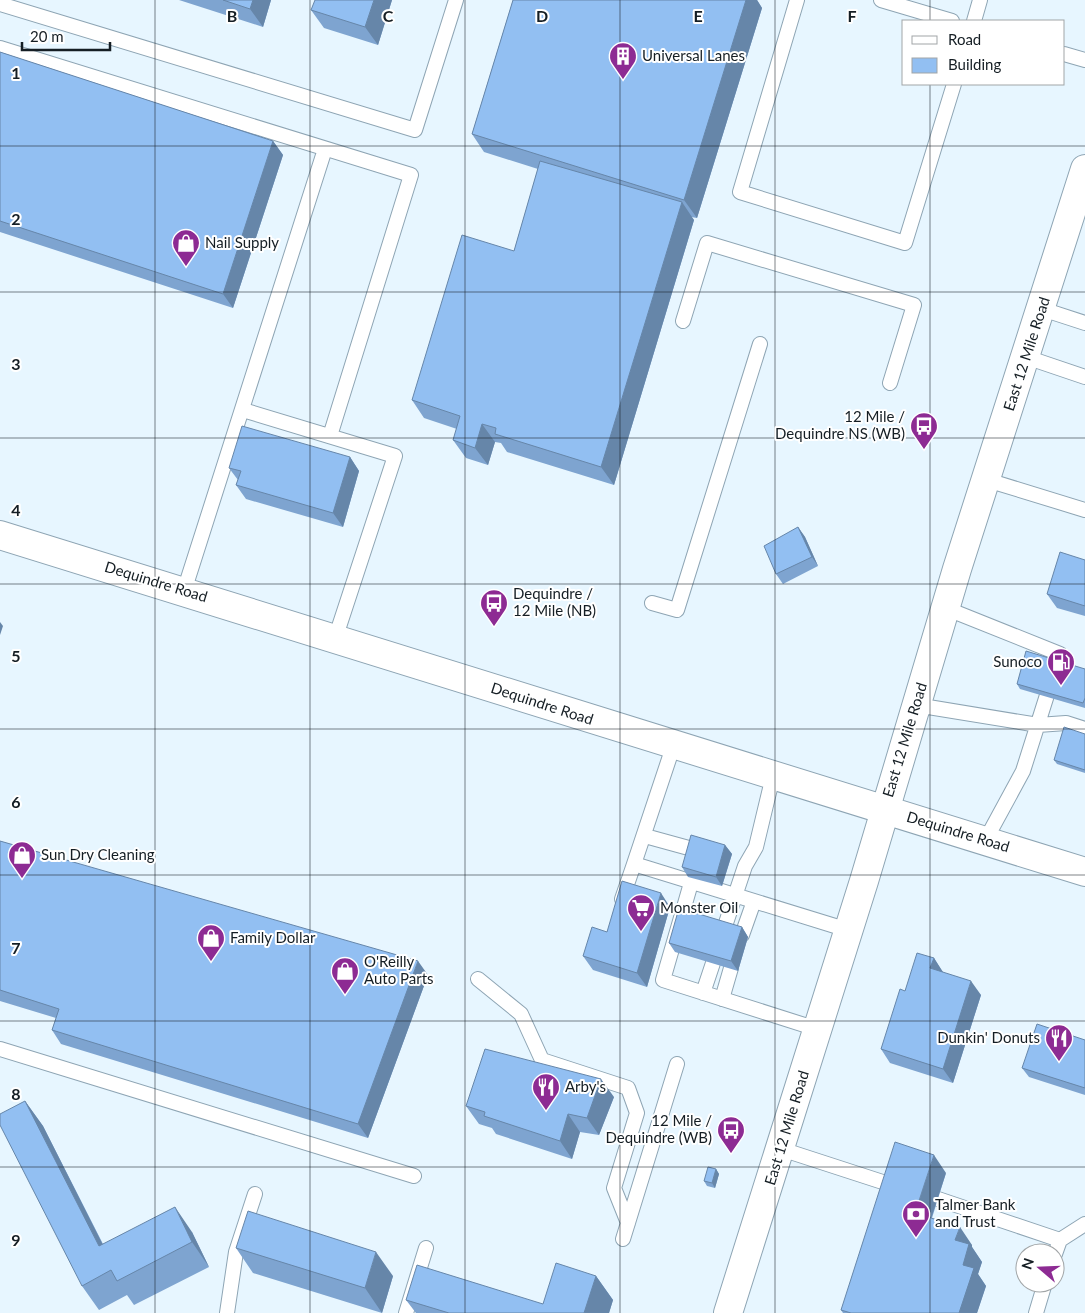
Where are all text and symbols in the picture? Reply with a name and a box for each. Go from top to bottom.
text: B [227,6,237,25]
text: C [383,6,394,25]
text: D [536,6,548,25]
text: E [693,6,703,25]
text: F [847,6,857,25]
scale bar [22,20,110,52]
legend [902,20,1065,85]
text: 20 m [30,27,64,45]
text: Road [948,30,981,48]
building icon: Universal Lanes [608,41,638,80]
place label: Universal Lanes [642,46,745,64]
text: Building [948,55,1001,73]
text: 1 [11,63,21,82]
text: 2 [11,209,21,228]
shop icon: Nail Supply [171,228,201,267]
place label: Nail Supply [205,233,279,251]
street label: East 12 Mile Road [999,294,1053,413]
text: 3 [11,354,21,373]
place label: 12 Mile / Dequindre NS (WB) [775,407,905,442]
bus stop icon: 12 Mile / Dequindre NS (WB) [909,411,939,450]
text: 4 [11,500,21,519]
street label: Dequindre Road [103,557,210,605]
place label: Dequindre / 12 Mile (NB) [513,584,596,619]
bus stop icon: Dequindre / 12 Mile (NB) [479,588,509,627]
text: 5 [11,646,21,665]
fuel station icon: Sunoco [1046,647,1076,686]
place label: Sunoco [993,652,1042,670]
street label: Dequindre Road [489,678,596,728]
street label: East 12 Mile Road [878,680,930,799]
text: 6 [11,792,21,811]
street label: Dequindre Road [905,807,1012,855]
shop icon: Sun Dry Cleaning [7,840,37,879]
place label: Sun Dry Cleaning [41,845,155,863]
supermarket icon: Monster Oil [626,893,656,932]
place label: Monster Oil [660,898,738,916]
shop icon: Family Dollar [196,923,226,962]
place label: Family Dollar [230,928,316,946]
text: 7 [11,938,21,957]
place label: O'Reilly Auto Parts [364,952,434,987]
shop icon: O'Reilly Auto Parts [330,956,360,995]
restaurant icon: Dunkin' Donuts [1044,1023,1074,1062]
place label: Dunkin' Donuts [937,1028,1040,1046]
street label: East 12 Mile Road [760,1068,812,1187]
restaurant icon: Arby's [531,1072,561,1111]
place label: Arby's [565,1077,606,1095]
text: 8 [11,1084,21,1103]
place label: 12 Mile / Dequindre (WB) [605,1111,712,1146]
bus stop icon: 12 Mile / Dequindre (WB) [716,1115,746,1154]
place label: Talmer Bank and Trust [935,1195,1016,1230]
bank icon: Talmer Bank and Trust [901,1199,931,1238]
text: 9 [11,1230,21,1249]
north arrow [1015,1243,1065,1293]
text: N [1017,1256,1037,1271]

